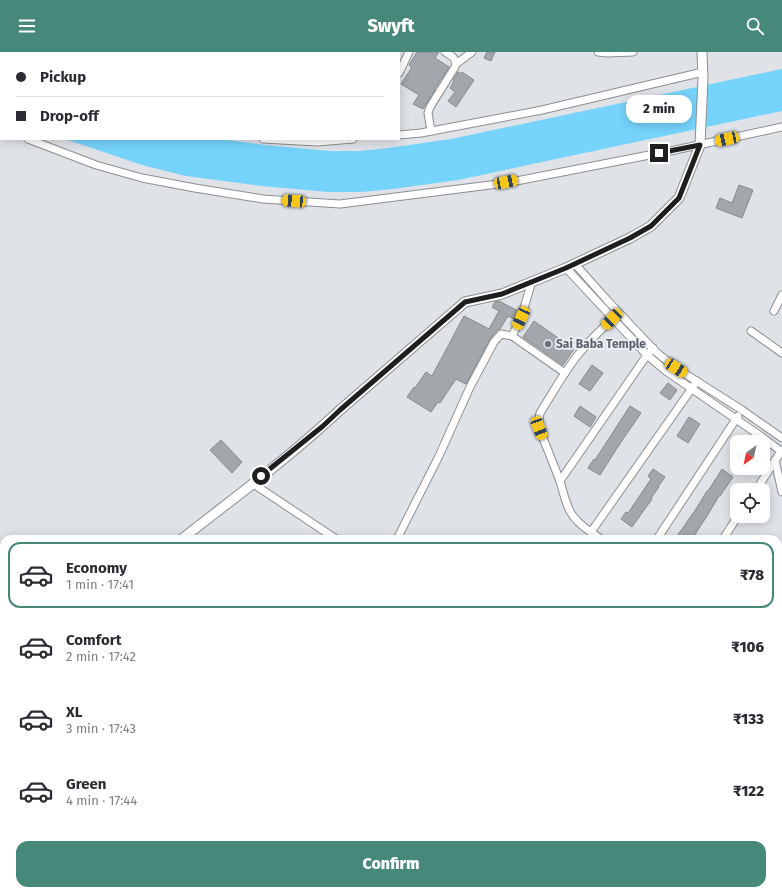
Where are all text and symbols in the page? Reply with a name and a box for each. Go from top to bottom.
icon: menu [16,15,38,37]
text: Swyft [367,15,415,37]
icon: search [744,15,766,37]
text: Pickup [40,68,86,86]
callout: 2 min [626,95,692,123]
text: 2 min [643,101,675,116]
text: Drop-off [40,107,99,125]
car [714,131,740,147]
route end [650,144,668,162]
car [493,174,519,190]
car [282,194,306,208]
car [510,305,532,331]
car [599,306,625,332]
place label: Sai Baba Temple [556,337,646,351]
marker: Sai Baba Temple [543,339,553,349]
car [663,356,689,380]
car [529,415,549,441]
north arrow [730,435,770,475]
map controls [730,435,770,523]
route start [252,467,270,485]
button: locate [730,483,770,523]
icon: car [18,557,54,593]
text: Economy [66,559,127,577]
text: ₹78 [740,566,764,584]
text: 1 min · 17:41 [66,577,134,592]
icon: car [18,629,54,665]
text: Comfort [66,631,122,649]
text: ₹106 [731,638,764,656]
text: 2 min · 17:42 [66,649,136,664]
icon: car [18,701,54,737]
text: XL [66,703,82,721]
text: ₹133 [733,710,764,728]
text: 3 min · 17:43 [66,721,136,736]
icon: car [18,773,54,809]
text: Green [66,775,106,793]
text: ₹122 [733,782,764,800]
text: 4 min · 17:44 [66,793,137,808]
button: Confirm [16,841,766,887]

